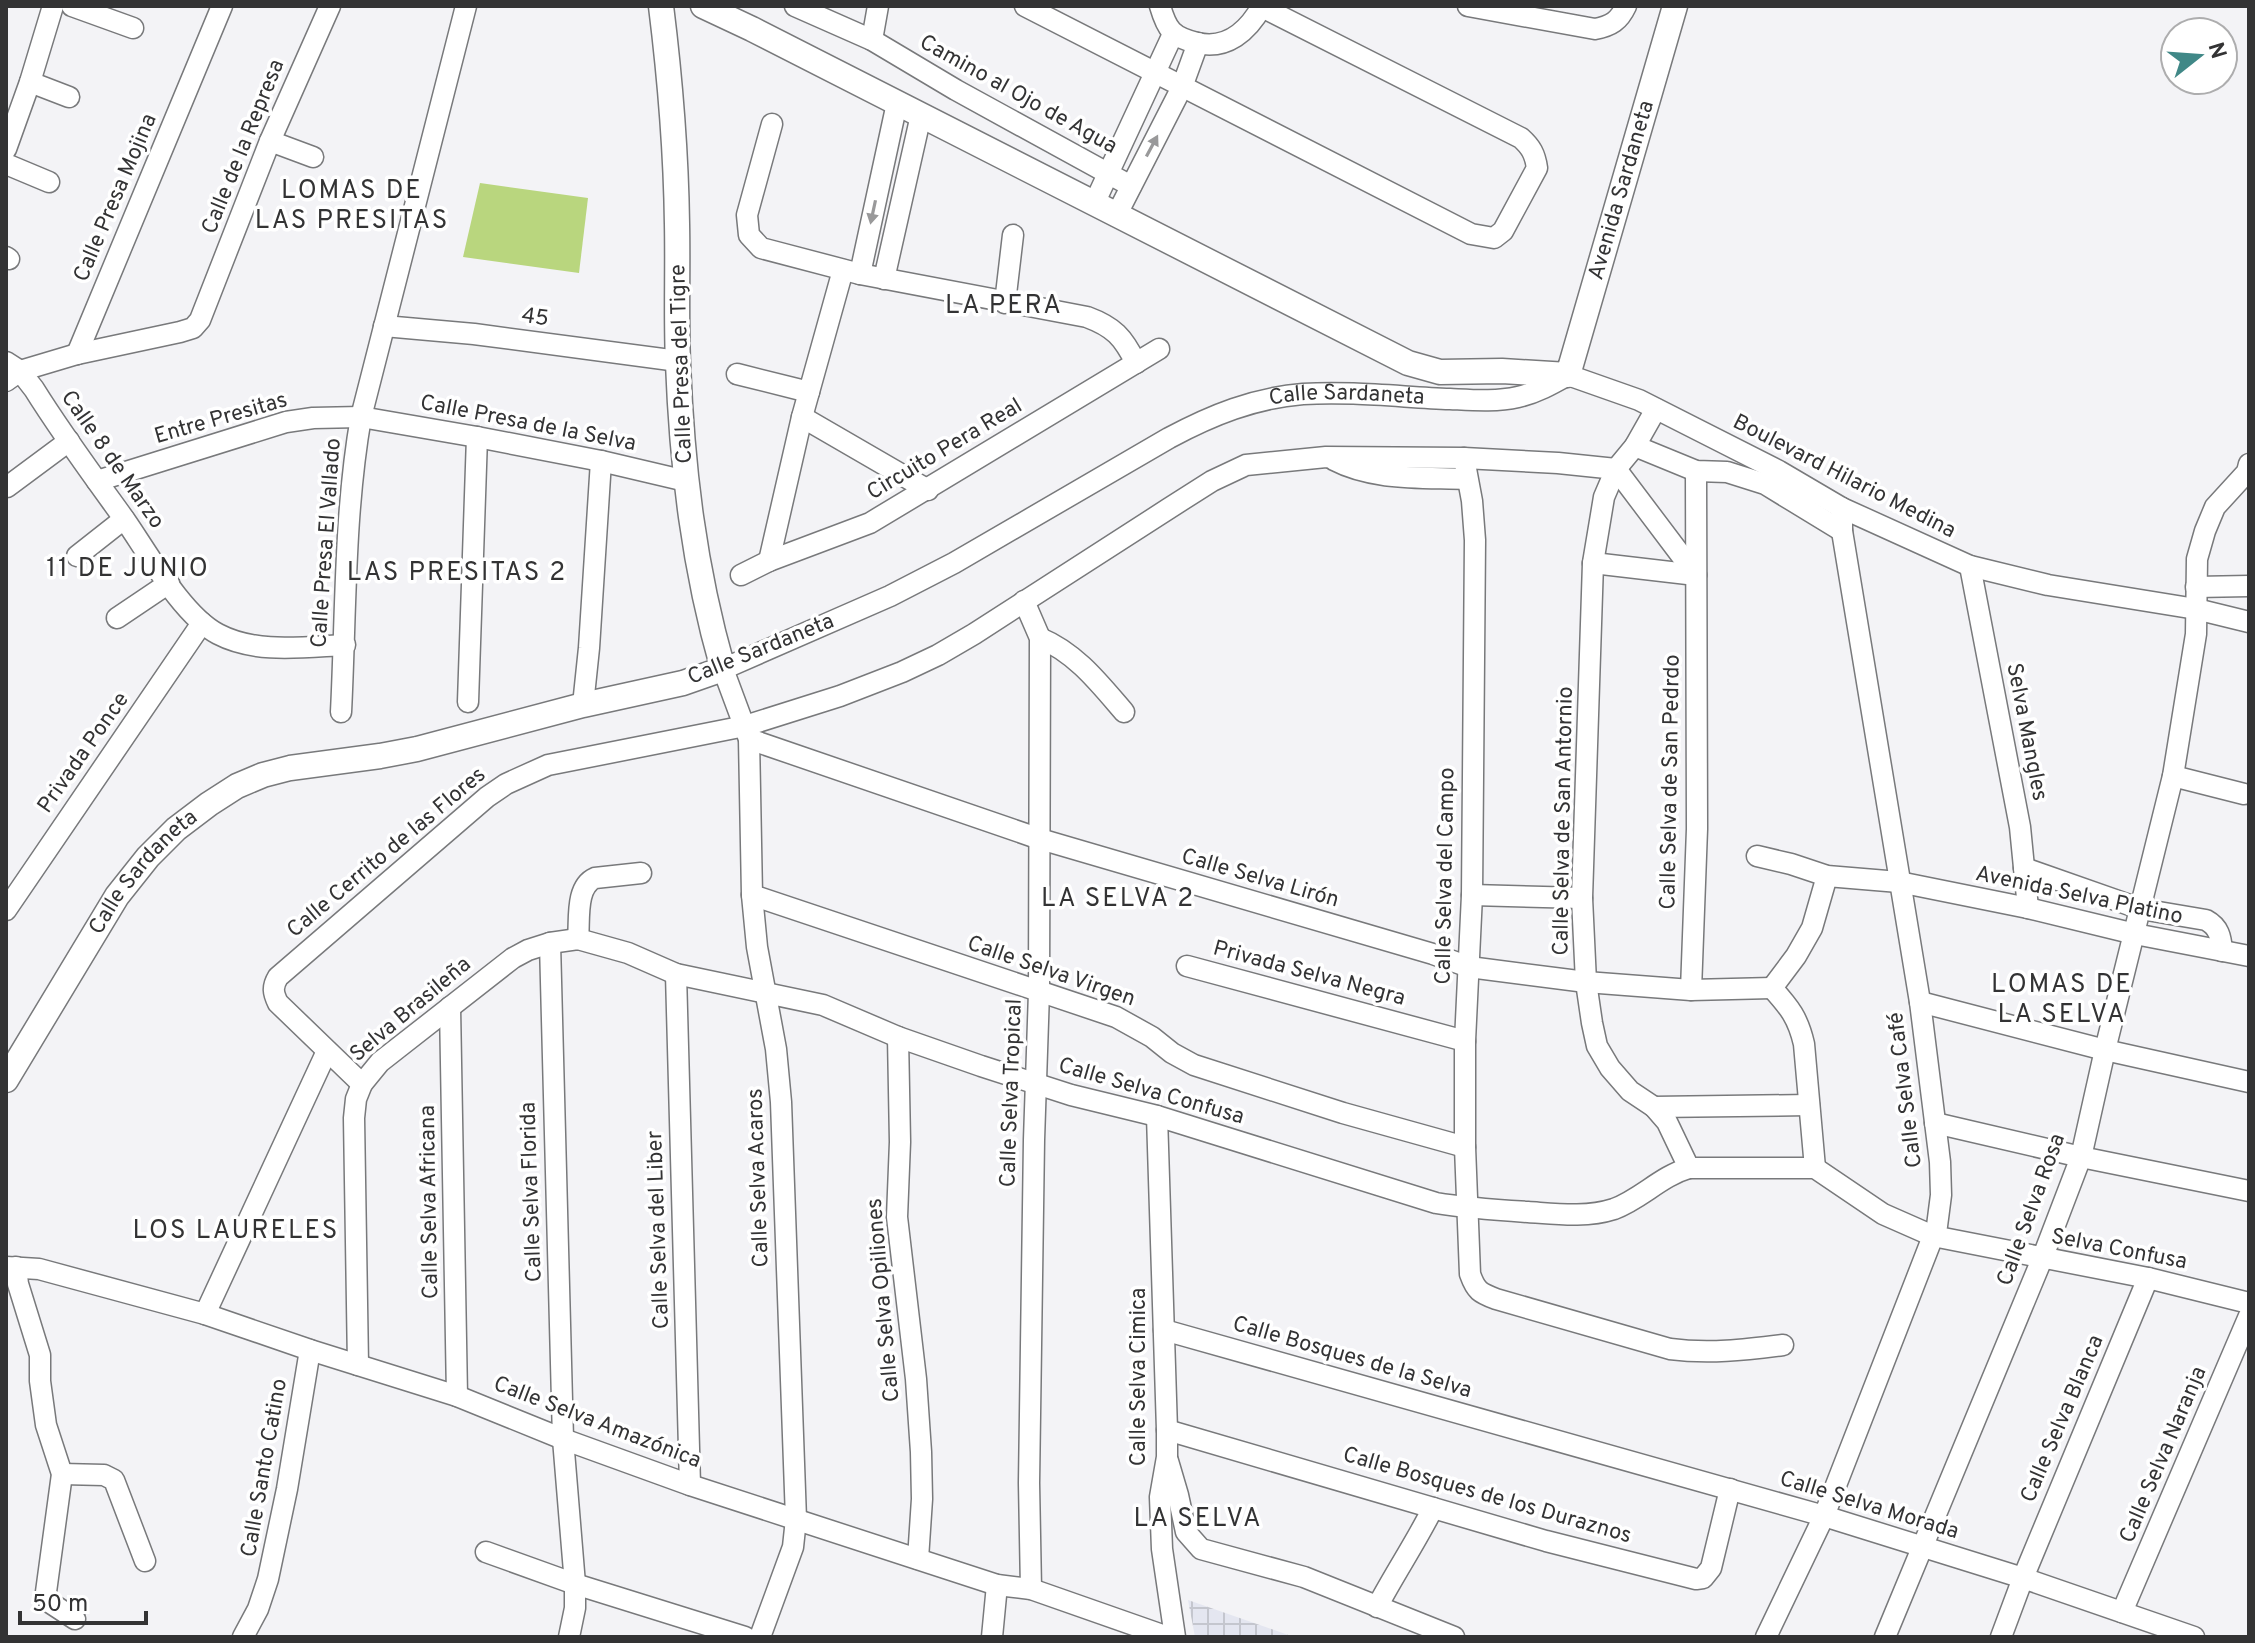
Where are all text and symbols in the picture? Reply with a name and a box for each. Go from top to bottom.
north arrow [2159,16,2239,96]
street label: Camino al Ojo de Agua [914,29,1122,161]
text: N [2201,39,2231,62]
street label: Calle de la Represa [197,56,291,238]
street label: Avenida Sardaneta [1583,97,1660,283]
street label: Calle Presa Mojina [68,110,164,286]
one-way arrow [1145,135,1158,158]
district label: LOMAS DE LAS PRESITAS [255,175,449,238]
one-way arrow [866,200,879,225]
street label: Calle Presa del Tigre [665,264,699,464]
district label: LA PERA [945,290,1063,323]
street label: 45 [520,303,550,333]
street label: Calle Sardaneta [1267,380,1425,412]
street label: Calle 8 de Marzo [54,386,170,534]
street label: Entre Presitas [151,387,291,451]
street label: Calle Presa de la Selva [418,390,638,458]
street label: Circuito Pera Real [863,393,1027,507]
street label: Boulevard Hilario Medina [1728,409,1960,545]
street label: Calle Presa El Vallado [306,437,348,649]
district label: 11 DE JUNIO [46,553,210,586]
district label: LAS PRESITAS 2 [347,557,567,590]
street label: Calle Sardaneta [684,608,838,692]
street label: Calle Selva de San Pedrdo [1655,654,1687,910]
street label: Selva Mangles [1999,661,2053,803]
street label: Calle Selva de San Antornio [1548,686,1580,956]
street label: Privada Ponce [32,687,136,819]
street label: Calle Cerrito de las Flores [282,762,492,944]
street label: Calle Selva del Campo [1431,767,1461,985]
street label: Calle Sardaneta [83,804,203,940]
street label: Calle Selva Lirón [1178,844,1342,914]
street label: Avenida Selva Platino [1973,861,2185,931]
district label: LA SELVA 2 [1041,883,1195,916]
street label: Calle Selva Virgen [963,931,1139,1013]
street label: Privada Selva Negra [1210,935,1408,1013]
street label: Selva Brasileña [345,952,477,1068]
district label: LOMAS DE LA SELVA [1991,969,2133,1032]
street label: Calle Selva Tropical [995,998,1029,1188]
street label: Calle Selva Café [1883,1011,1929,1169]
street label: Calle Selva Confusa [1055,1053,1247,1131]
street label: Calle Selva Acaros [742,1088,776,1268]
street label: Calle Selva Florida [515,1101,549,1283]
street label: Calle Selva Africana [415,1105,445,1299]
street label: Calle Selva del Liber [642,1130,676,1330]
street label: Calle Selva Rosa [1992,1130,2072,1290]
street label: Calle Selva Opiliones [862,1197,906,1403]
district label: LOS LAURELES [133,1215,339,1248]
street label: Selva Confusa [2049,1224,2189,1276]
street label: Calle Selva Cimica [1126,1288,1153,1466]
street label: Calle Bosques de la Selva [1229,1311,1475,1405]
street label: Calle Selva Blanca [2016,1331,2110,1507]
street label: Calle Selva Naranja [2115,1363,2213,1547]
street label: Calle Selva Amazónica [489,1371,705,1475]
street label: Calle Santo Catino [236,1377,294,1559]
street label: Calle Bosques de los Duraznos [1340,1442,1634,1550]
street label: Calle Selva Morada [1776,1466,1962,1546]
district label: LA SELVA [1133,1503,1263,1536]
scale bar [20,1575,146,1625]
text: 50 m [32,1590,88,1620]

